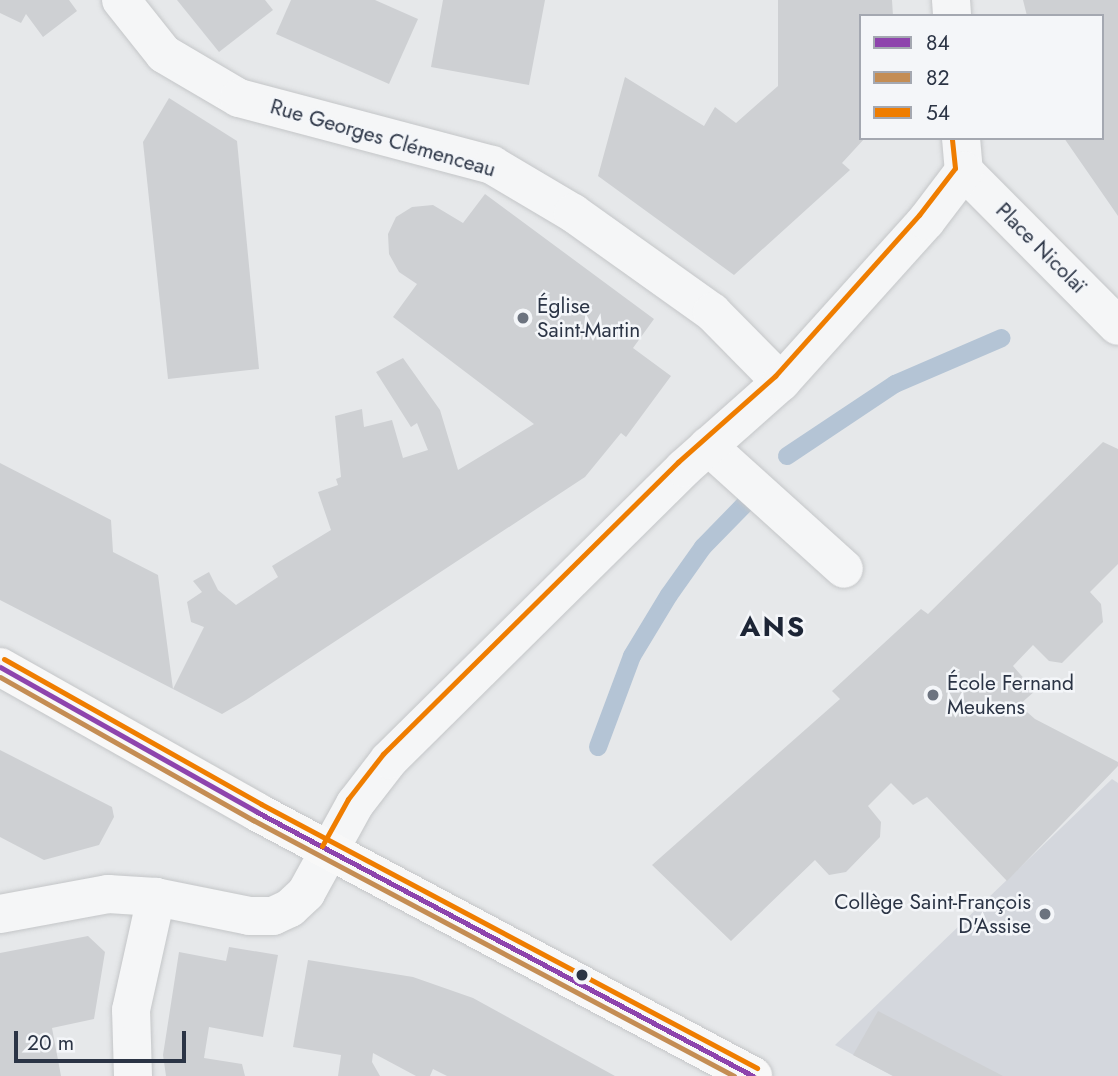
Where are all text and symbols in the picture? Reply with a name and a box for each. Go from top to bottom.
legend [859,14,1104,140]
text: 84 [926,28,950,58]
text: 82 [926,63,949,93]
street label: Rue Georges Clémenceau [267,94,499,182]
text: 54 [926,98,950,128]
street label: Place Nicolaï [991,198,1091,298]
place label: Église Saint-Martin [537,293,640,343]
marker: Église Saint-Martin [515,310,531,326]
district label: ANS [740,610,806,644]
place label: École Fernand Meukens [947,670,1074,720]
marker: École Fernand Meukens [925,687,941,703]
place label: Collège Saint-François D'Assise [834,889,1031,939]
marker: Collège Saint-François D'Assise [1037,906,1053,922]
unlabelled marker [575,968,589,982]
scale bar [18,1016,189,1060]
text: 20 m [27,1028,74,1058]

